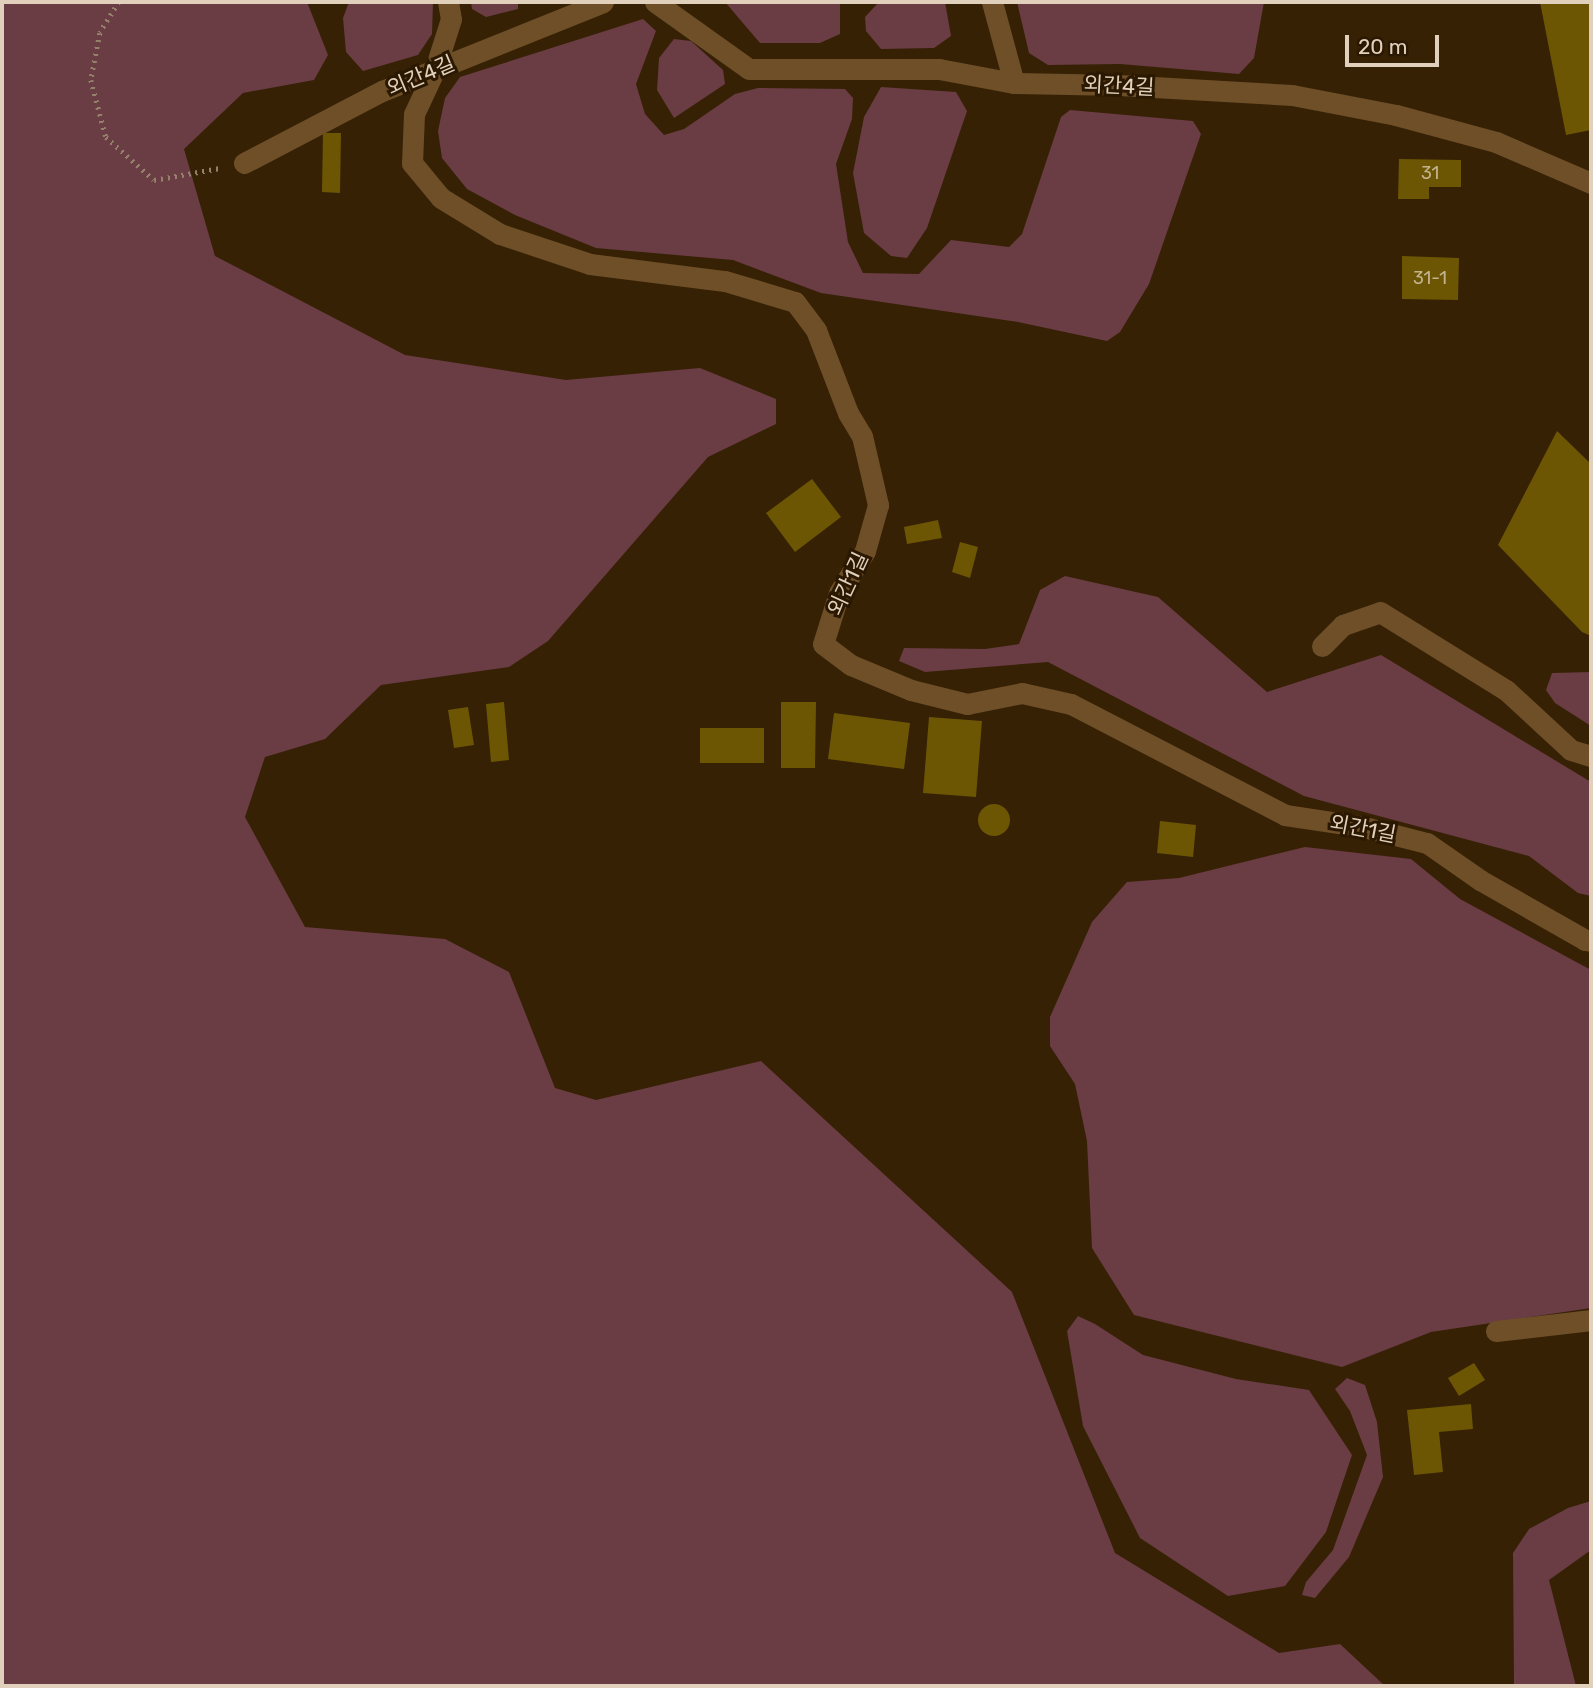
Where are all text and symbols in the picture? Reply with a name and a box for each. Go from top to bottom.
scale bar [1348,21,1442,65]
text: 20 m [1358,34,1407,59]
street label: 외간4길 [383,51,459,101]
street label: 외간4길 [1083,72,1155,100]
house number: 31 [1421,162,1439,184]
house number: 31-1 [1413,267,1447,289]
street label: 외간1길 [822,548,874,620]
street label: 외간1길 [1328,810,1398,848]

